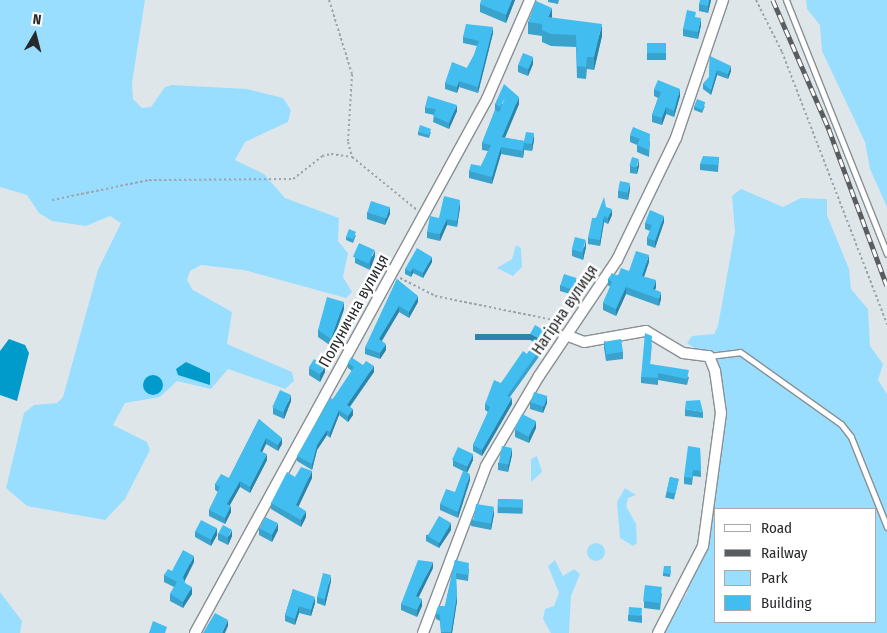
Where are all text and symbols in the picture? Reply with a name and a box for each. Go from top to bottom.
north arrow [10,10,60,60]
text: N [32,11,42,29]
street label: Полунична вулиця [315,251,393,371]
street label: Нагірна вулиця [528,261,602,359]
legend [714,508,877,623]
text: Road [761,519,792,537]
text: Railway [761,544,808,562]
text: Park [761,569,788,587]
text: Building [761,594,812,612]

